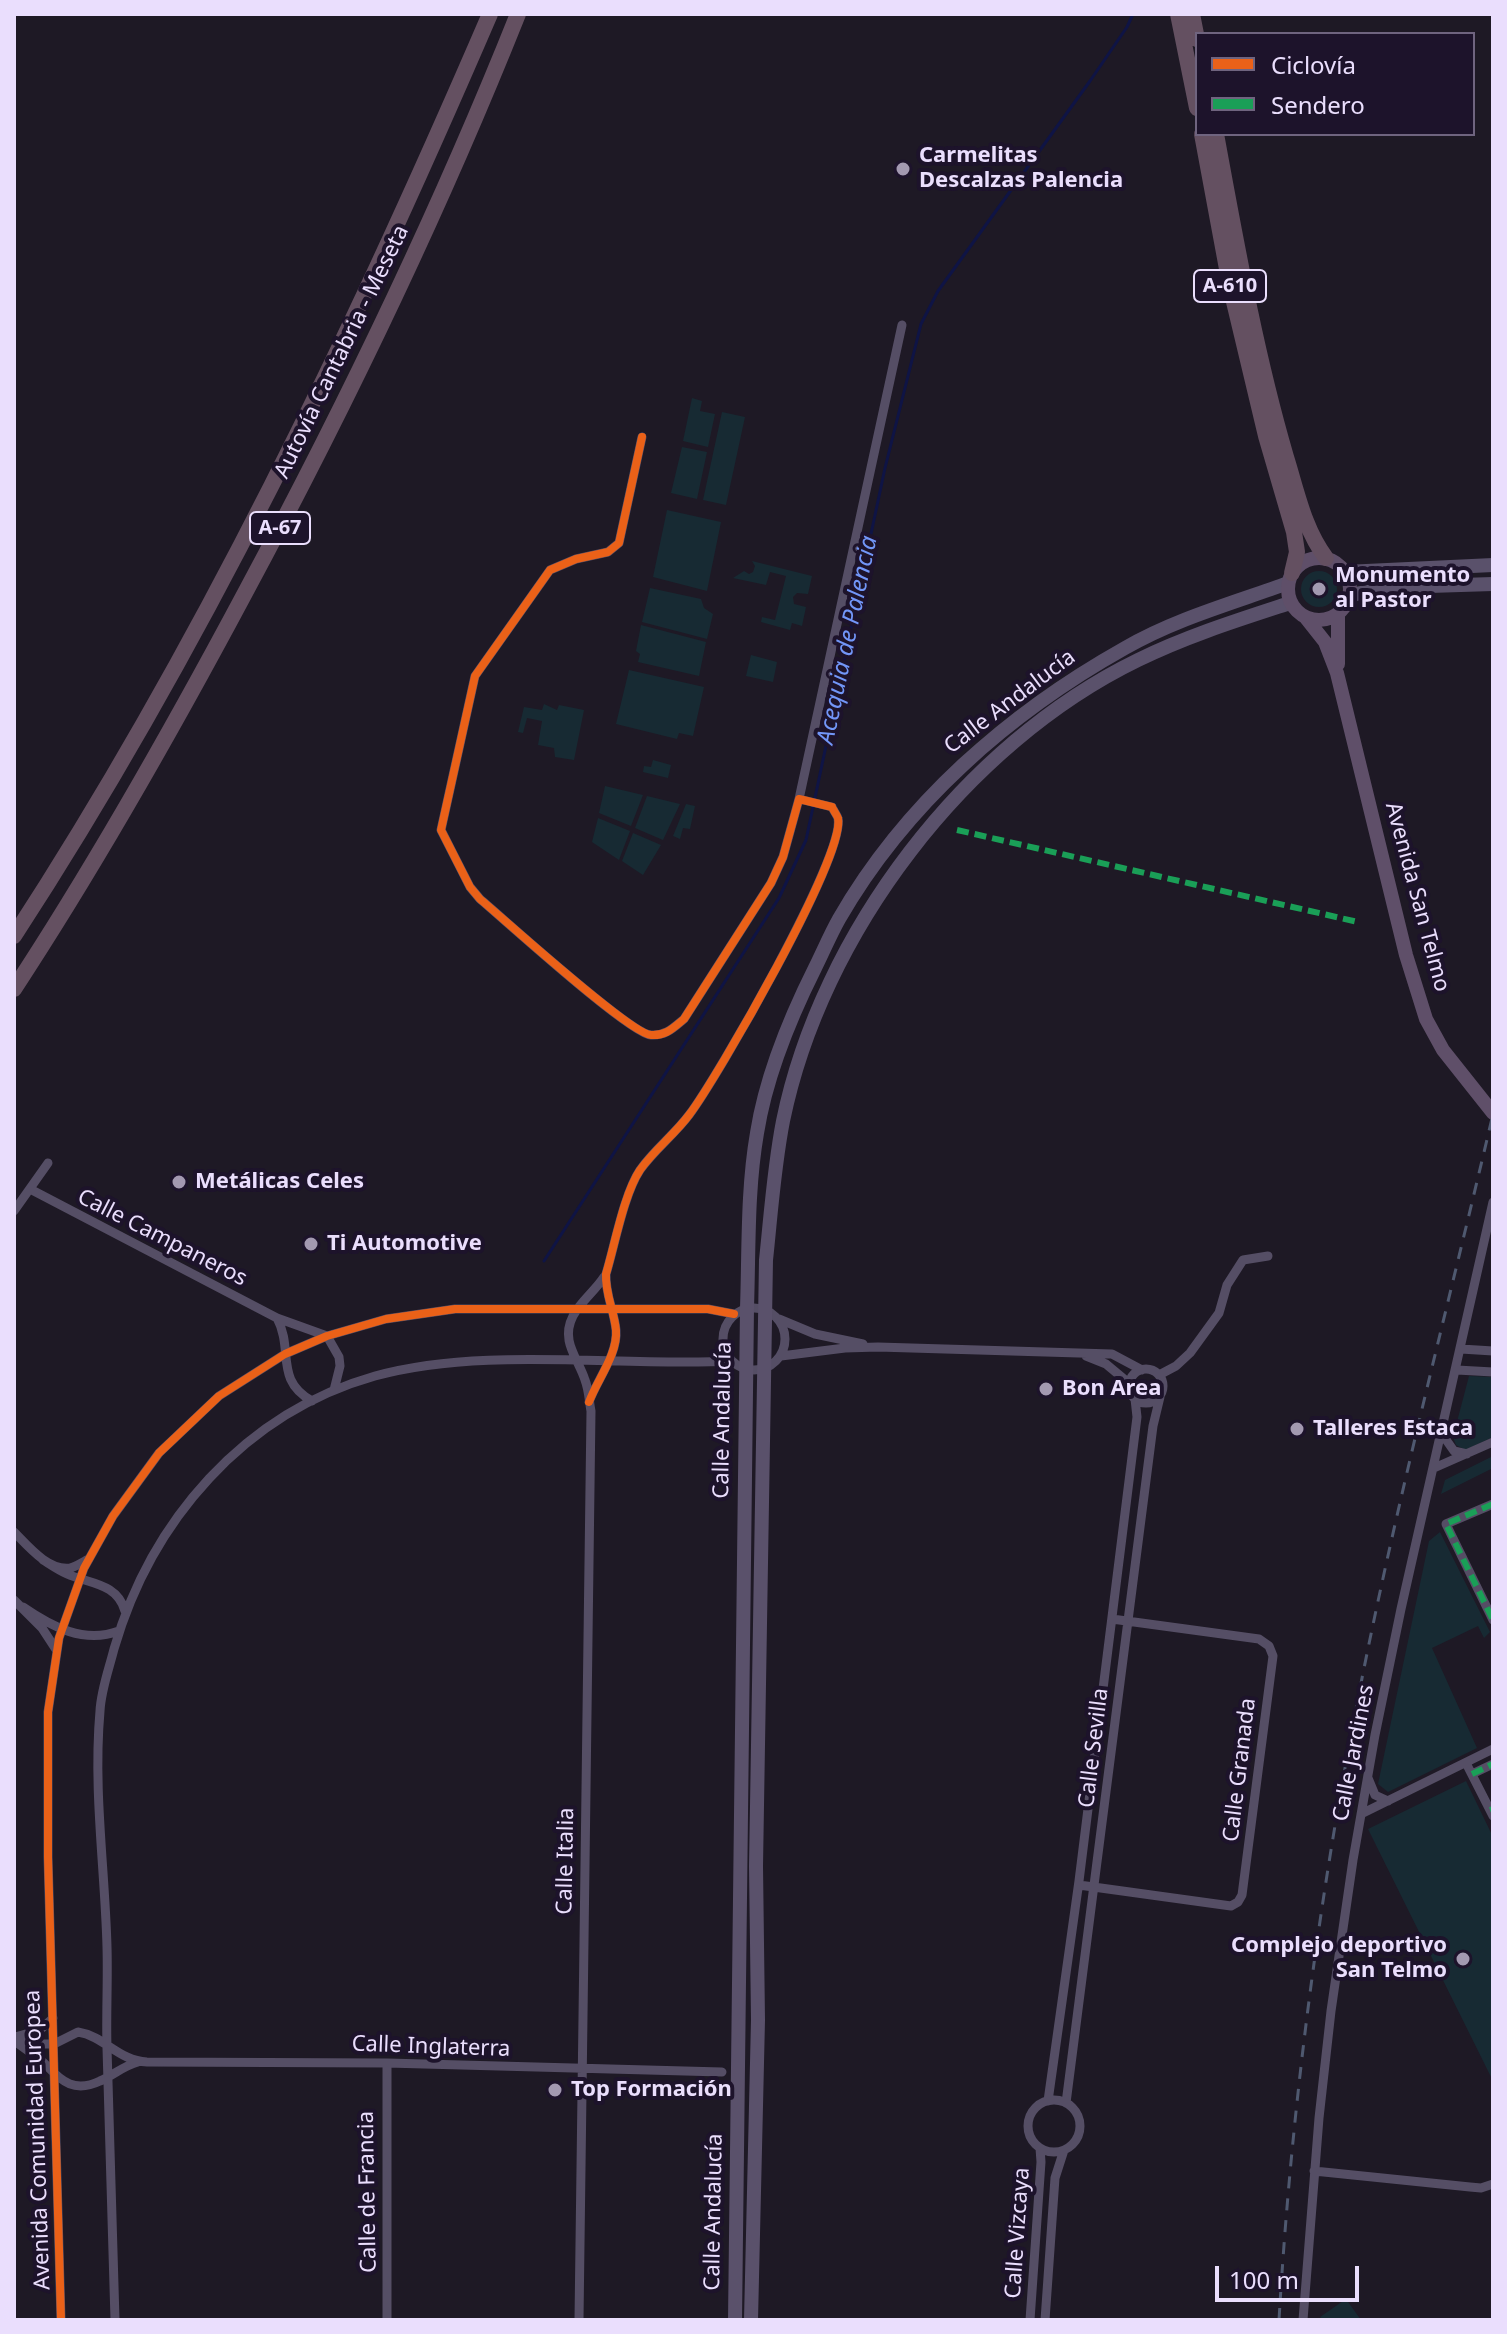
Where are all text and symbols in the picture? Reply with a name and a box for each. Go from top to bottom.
legend [1195,32,1475,136]
text: Ciclovía [1271,48,1356,81]
text: Sendero [1271,88,1365,121]
place label: Carmelitas Descalzas Palencia [919,143,1123,194]
marker: Carmelitas Descalzas Palencia [894,160,912,178]
street label: Autovía Cantabria - Meseta [269,221,415,483]
road number: A-610 [1194,270,1266,302]
road number: A-67 [250,512,310,544]
water label: Acequia de Palencia [812,533,884,747]
place label: Monumento al Pastor [1335,563,1470,614]
marker: Monumento al Pastor [1310,580,1328,598]
street label: Calle Andalucía [939,644,1081,760]
street label: Avenida San Telmo [1379,799,1455,995]
place label: Metálicas Celes [195,1169,364,1195]
marker: Metálicas Celes [170,1173,188,1191]
street label: Calle Campaneros [73,1184,251,1292]
place label: Ti Automotive [327,1231,482,1257]
marker: Ti Automotive [302,1235,320,1253]
street label: Calle Andalucía [708,1341,738,1499]
place label: Bon Area [1062,1376,1161,1402]
marker: Bon Area [1037,1380,1055,1398]
place label: Talleres Estaca [1313,1416,1473,1442]
marker: Talleres Estaca [1288,1420,1306,1438]
street label: Calle Jardines [1328,1683,1380,1823]
street label: Calle Sevilla [1074,1687,1114,1809]
street label: Calle Granada [1218,1697,1262,1843]
street label: Calle Italia [552,1807,580,1915]
place label: Complejo deportivo San Telmo [1231,1933,1447,1984]
marker: Complejo deportivo San Telmo [1454,1950,1472,1968]
street label: Avenida Comunidad Europea [20,1989,56,2291]
street label: Calle Inglaterra [351,2031,511,2063]
place label: Top Formación [571,2077,732,2103]
marker: Top Formación [546,2081,564,2099]
street label: Calle de Francia [353,2111,383,2273]
street label: Calle Andalucía [699,2133,729,2291]
street label: Calle Vizcaya [1000,2167,1036,2299]
scale bar [1219,2250,1363,2300]
text: 100 m [1229,2263,1299,2296]

